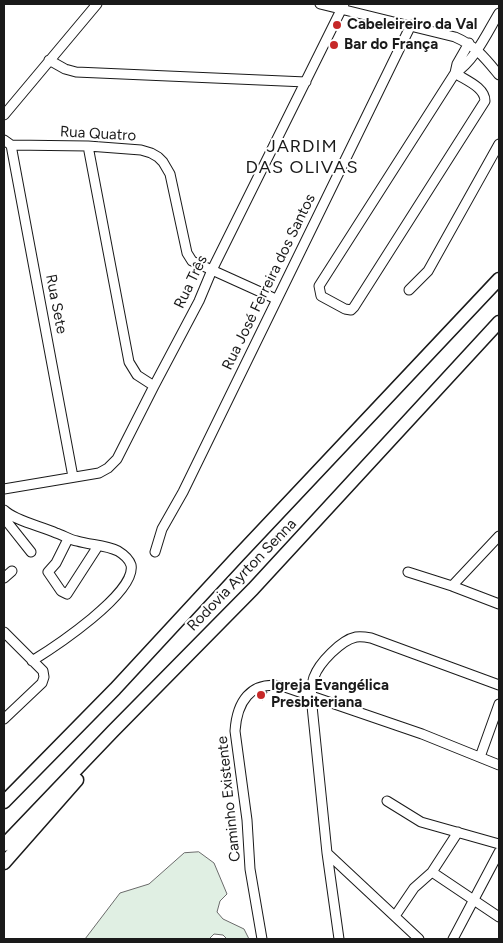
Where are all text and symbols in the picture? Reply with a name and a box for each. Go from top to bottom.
place label: Cabeleireiro da Val [347,16,477,34]
marker: Cabeleireiro da Val [331,19,343,31]
place label: Bar do França [344,36,438,54]
marker: Bar do França [328,39,340,51]
street label: Rua Quatro [59,123,137,145]
district label: JARDIM DAS OLIVAS [244,136,360,178]
street label: Rua José Ferreira dos Santos [218,191,320,373]
street label: Rua Três [170,252,212,312]
street label: Rua Sete [41,273,71,335]
street label: Rodovia Ayrton Senna [184,515,300,635]
place label: Igreja Evangélica Presbiteriana [271,677,389,712]
marker: Igreja Evangélica Presbiteriana [255,689,267,701]
street label: Caminho Existente [213,735,245,863]

